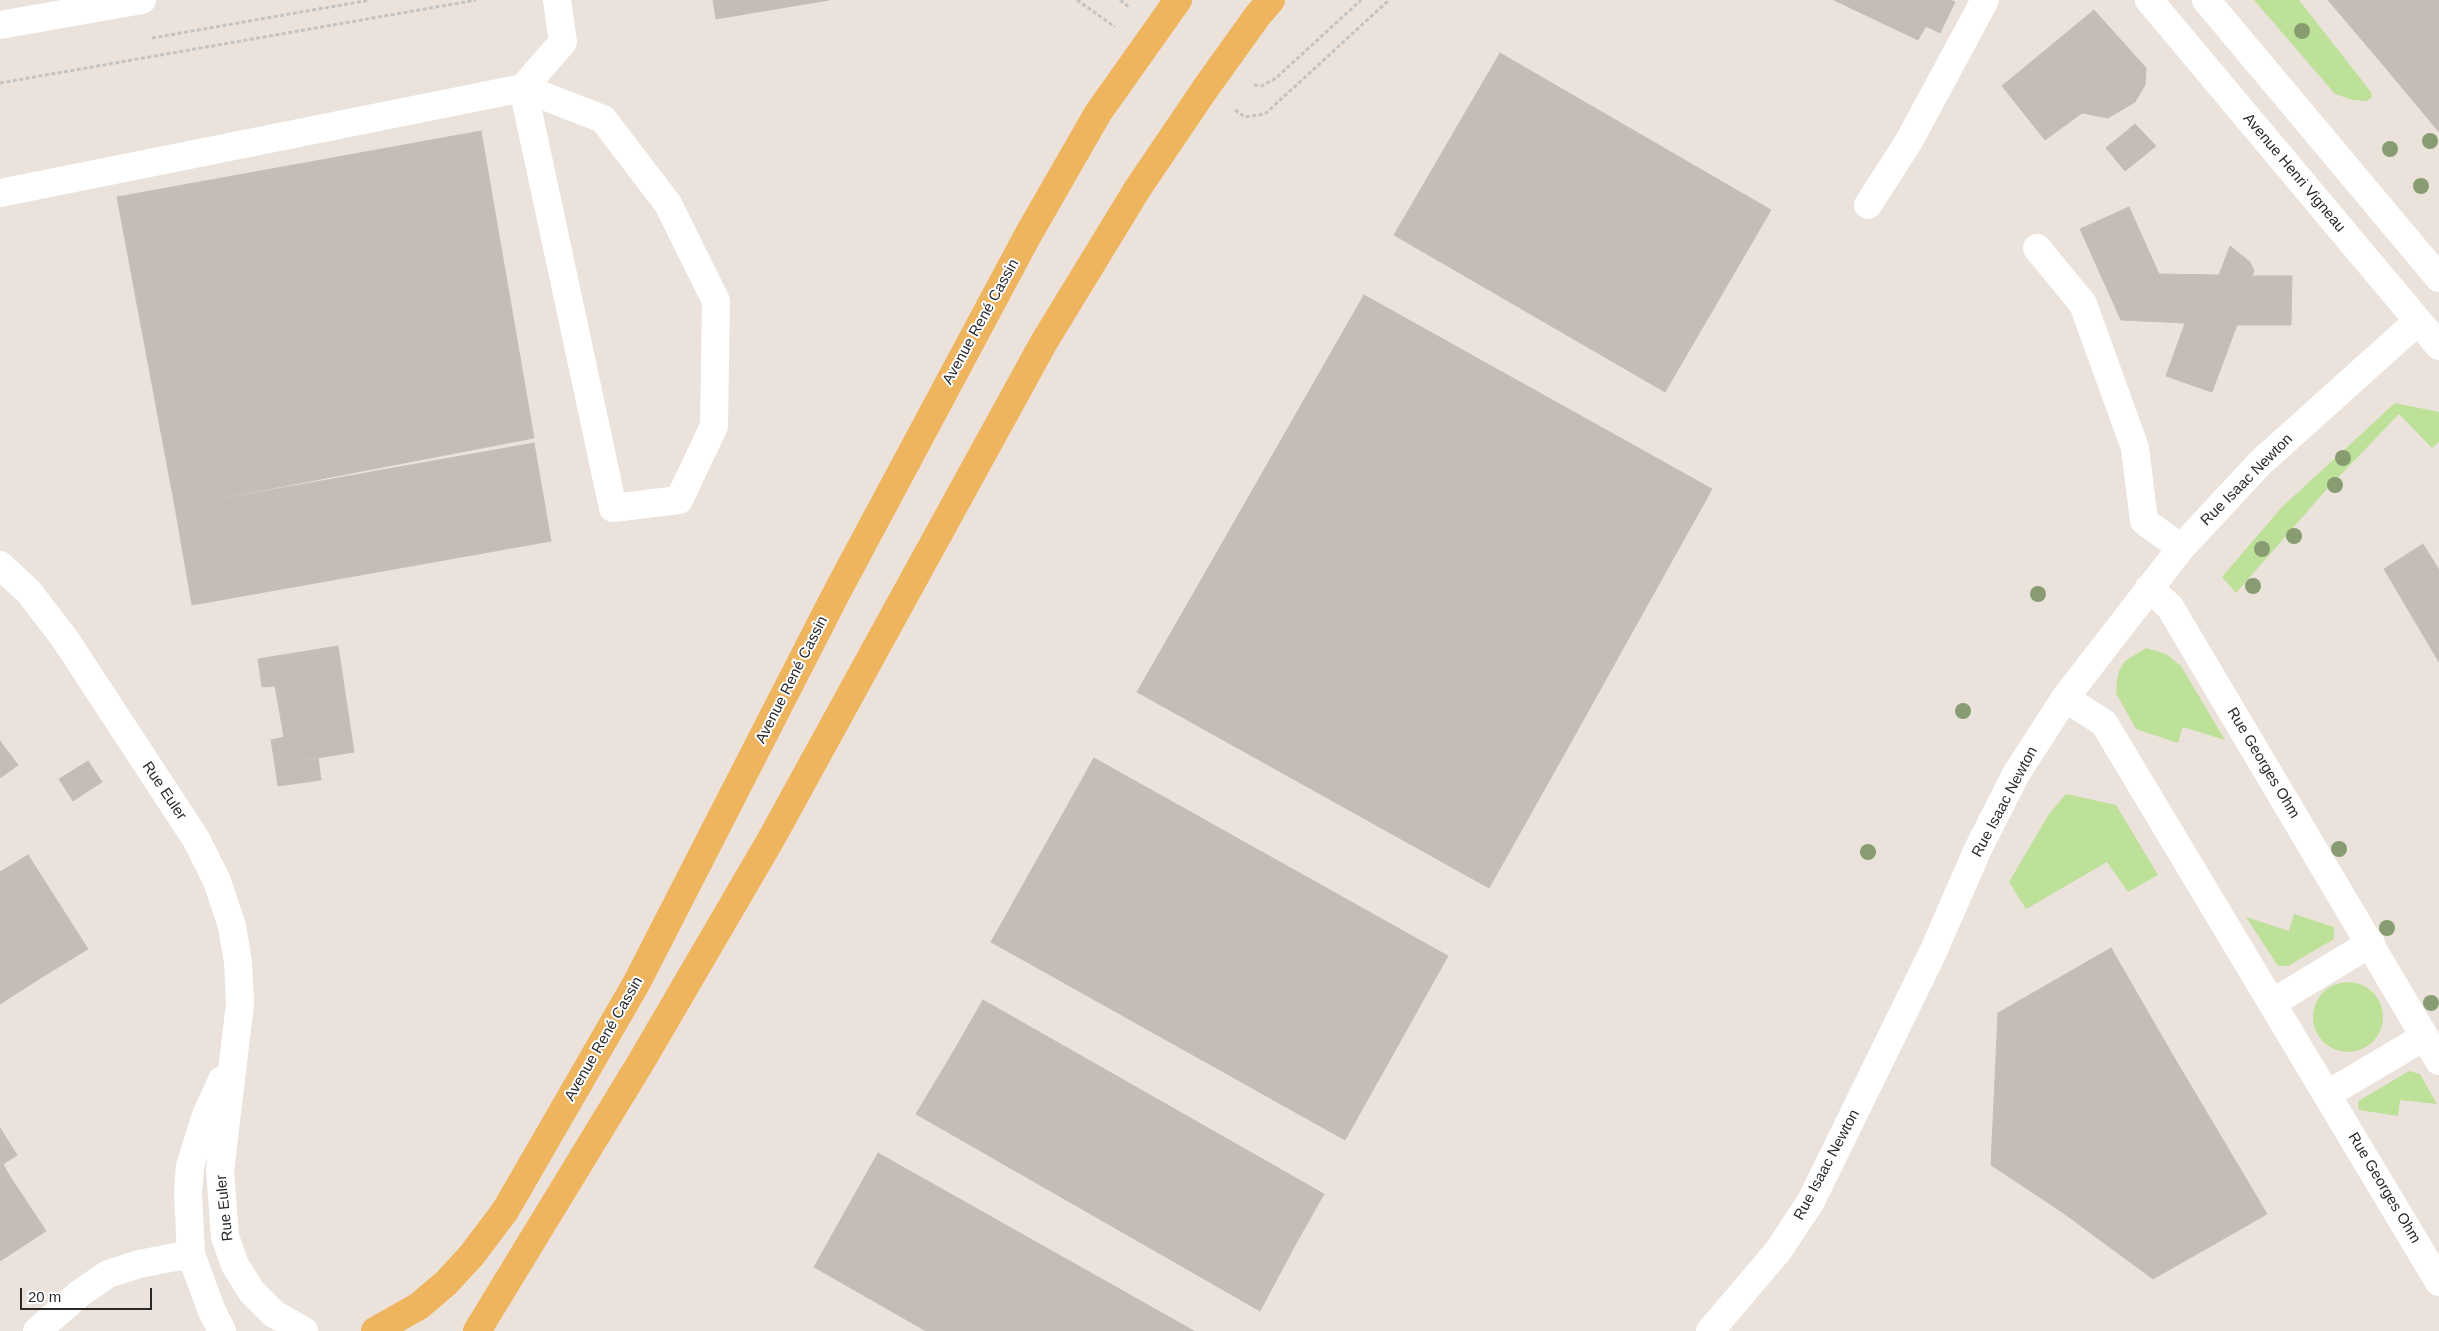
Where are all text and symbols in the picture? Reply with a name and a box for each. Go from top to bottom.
street label: Avenue Henri Vigneau [2239,110,2349,236]
street label: Avenue René Cassin [939,256,1023,388]
street label: Rue Isaac Newton [2197,430,2297,530]
street label: Avenue René Cassin [752,613,832,747]
street label: Rue Georges Ohm [2223,704,2303,822]
street label: Rue Isaac Newton [1968,744,2042,860]
street label: Rue Euler [138,758,190,824]
street label: Avenue René Cassin [561,974,647,1104]
street label: Rue Isaac Newton [1790,1107,1864,1223]
street label: Rue Georges Ohm [2344,1129,2424,1247]
street label: Rue Euler [213,1174,237,1242]
scale bar [22,1278,155,1310]
text: 20 m [28,1288,61,1305]

